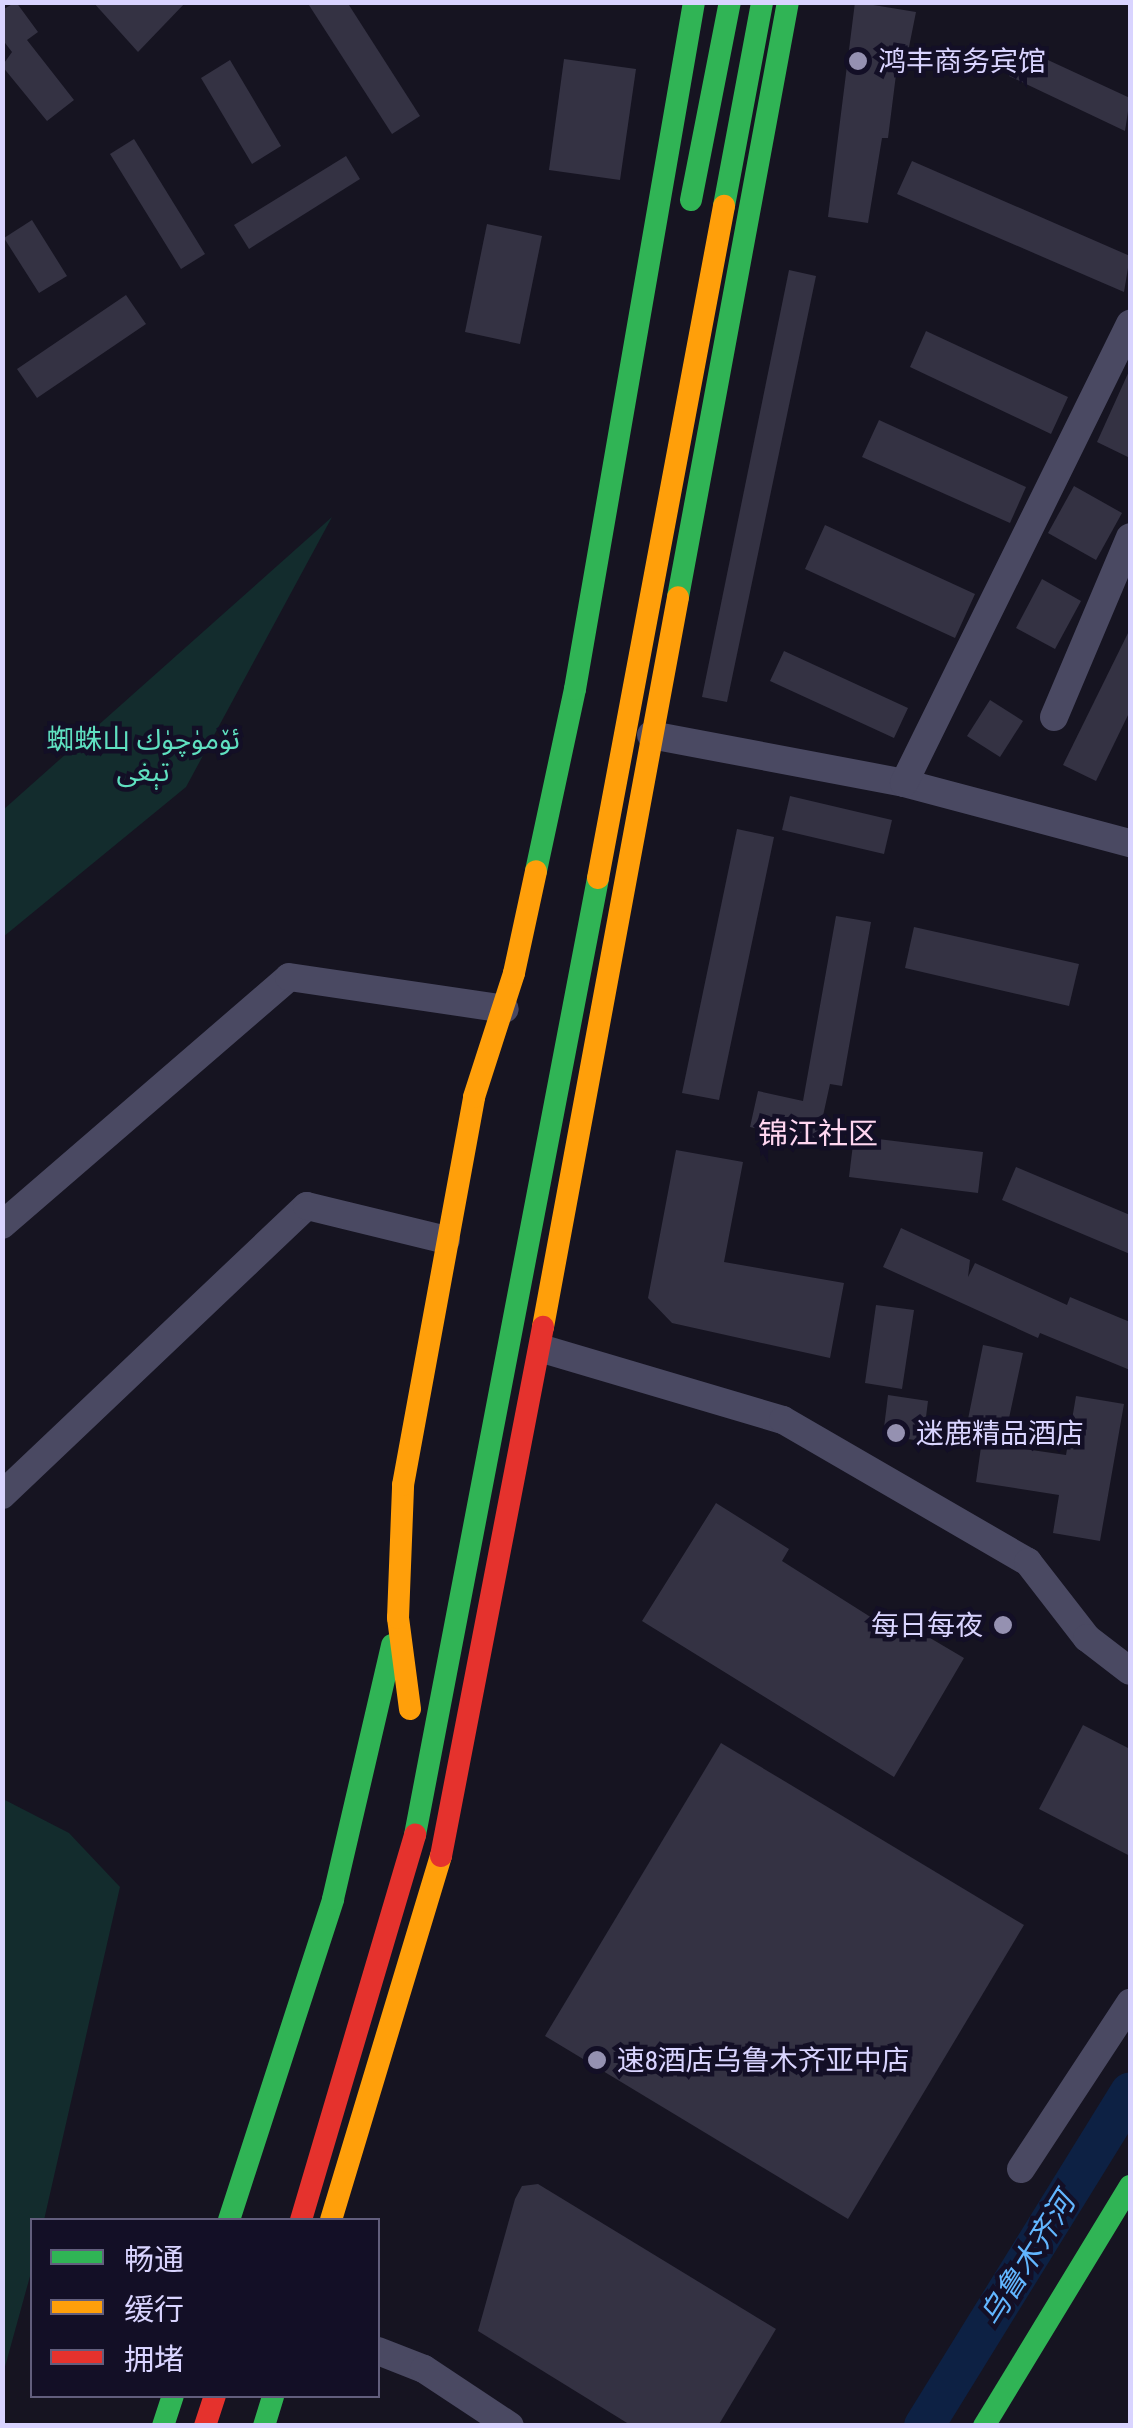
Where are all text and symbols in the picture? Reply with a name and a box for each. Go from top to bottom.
place label: 鸿丰商务宾馆 [878,44,1046,78]
marker: 鸿丰商务宾馆 [847,50,869,72]
park label: 蜘蛛山 ئۆمۈچۈك تېغى [46,722,240,788]
district label: 锦江社区 [758,1115,878,1151]
place label: 迷鹿精品酒店 [916,1416,1084,1450]
marker: 迷鹿精品酒店 [885,1422,907,1444]
place label: 每日每夜 [871,1608,983,1642]
marker: 每日每夜 [992,1614,1014,1636]
place label: 速8酒店乌鲁木齐亚中店 [617,2043,910,2077]
marker: 速8酒店乌鲁木齐亚中店 [586,2049,608,2071]
water label: 乌鲁木齐河 [972,2186,1082,2332]
legend [30,2218,380,2398]
text: 畅通 [124,2239,184,2279]
text: 缓行 [124,2289,184,2329]
text: 拥堵 [124,2339,184,2379]

